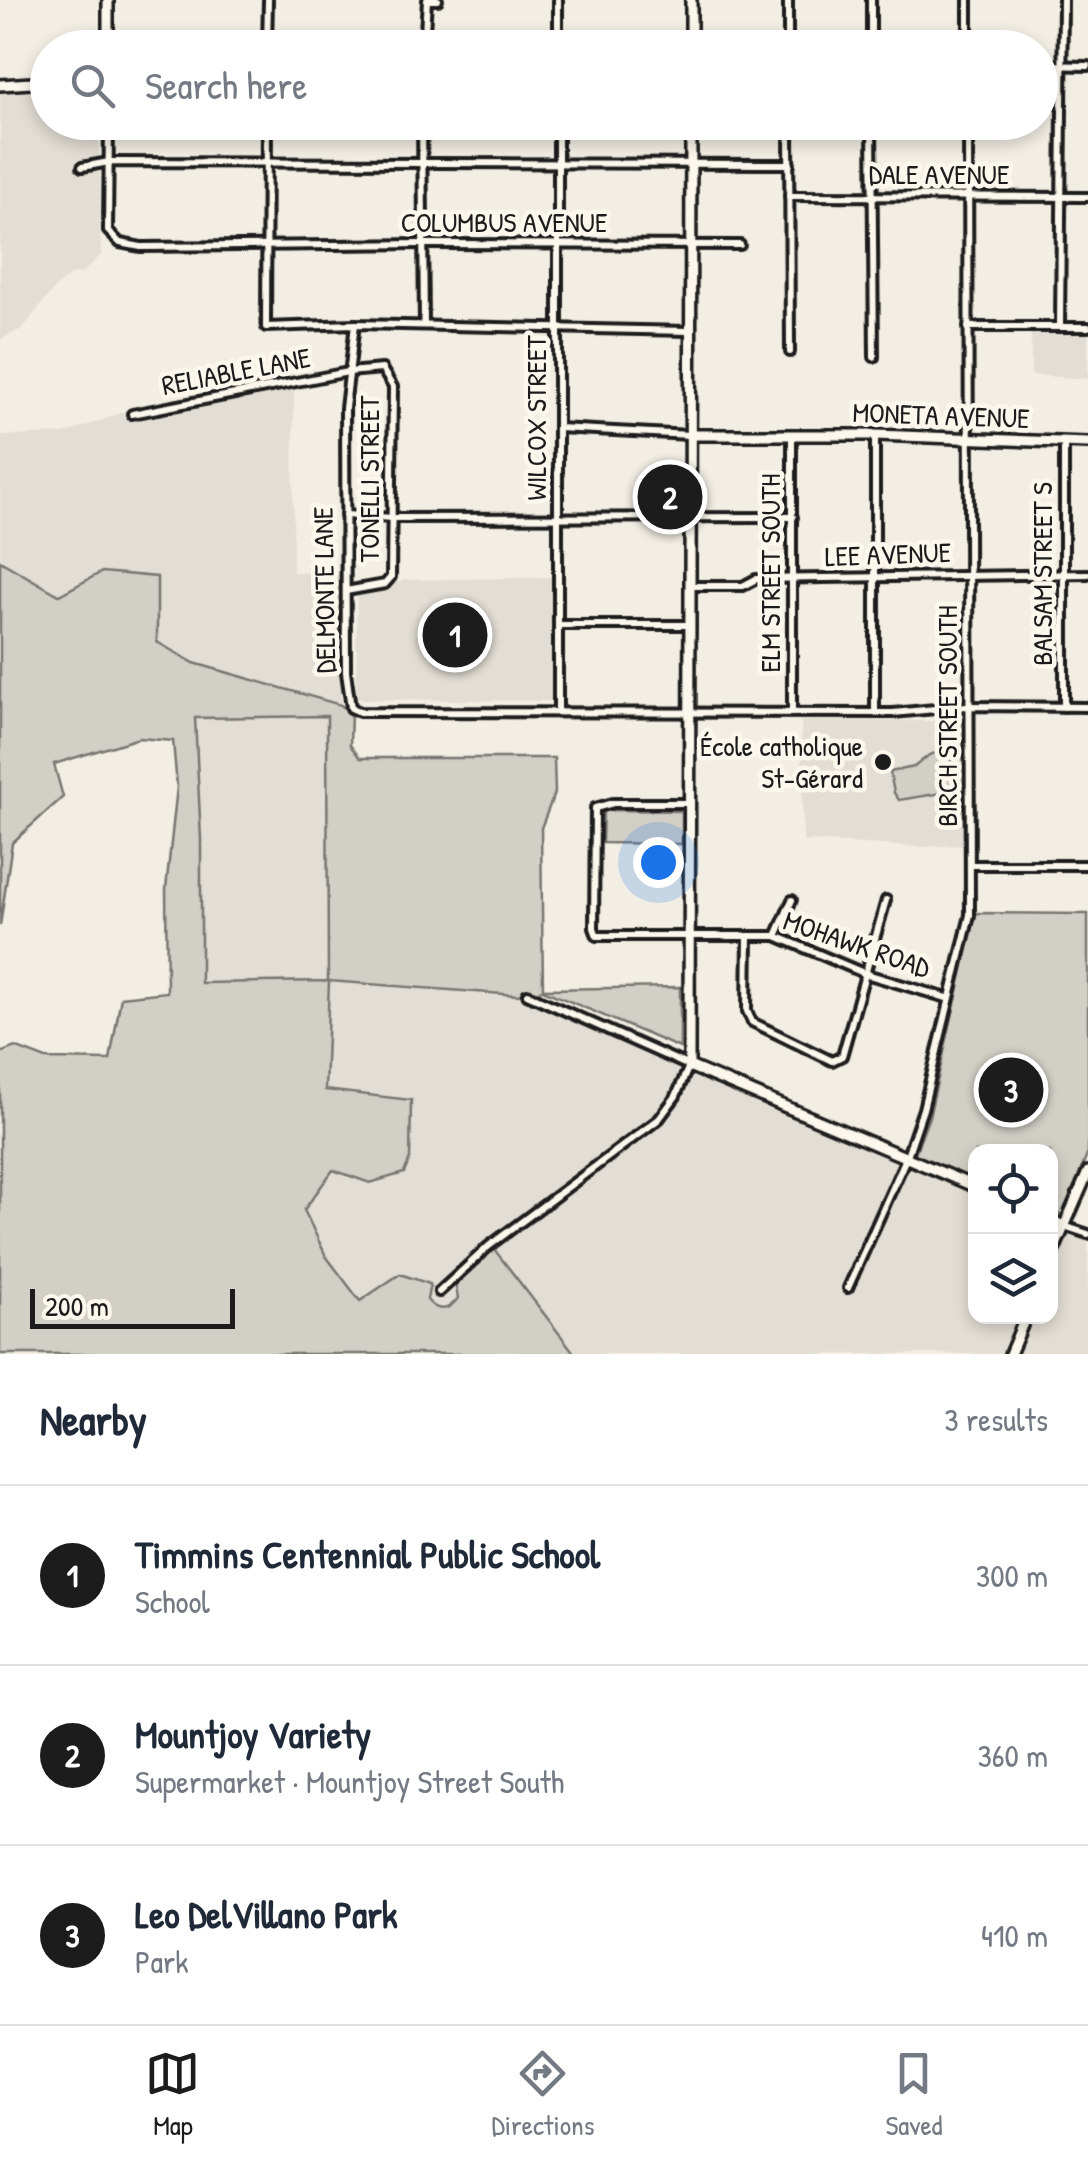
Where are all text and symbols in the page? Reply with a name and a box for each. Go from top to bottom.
search box [30,30,1058,140]
icon: search [65,58,120,113]
text: Search here [145,59,307,111]
street label: DALE AVENUE [869,155,1009,193]
street label: COLUMBUS AVENUE [401,203,607,241]
street label: WILCOX STREET [517,335,555,500]
street label: RELIABLE LANE [158,338,314,404]
street label: MONETA AVENUE [852,393,1030,437]
street label: TONELLI STREET [350,395,388,562]
pin: 2 [638,460,702,534]
street label: ELM STREET SOUTH [751,474,789,672]
street label: BALSAM STREET S [1023,482,1061,666]
street label: DELMONTE LANE [304,506,344,674]
street label: LEE AVENUE [824,533,952,575]
pin: 1 [422,598,488,672]
street label: BIRCH STREET SOUTH [928,605,966,827]
place label: École catholique St-Gérard [700,727,863,797]
marker: École catholique St-Gérard [872,751,894,773]
your location [633,837,684,888]
street label: MOHAWK ROAD [779,901,936,987]
pin: 3 [978,1052,1044,1128]
map controls [968,1144,1058,1324]
button: locate [968,1144,1058,1234]
button: layers [968,1234,1058,1324]
scale bar [30,1284,235,1328]
text: 200 m [45,1287,109,1325]
text: Nearby [40,1391,147,1448]
text: 3 results [944,1398,1048,1441]
text: Timmins Centennial Public School [135,1528,600,1580]
text: 1 [67,1554,78,1597]
text: 300 m [976,1554,1048,1597]
text: School [135,1580,210,1623]
text: Mountjoy Variety [135,1708,371,1760]
text: 2 [65,1734,80,1777]
text: 360 m [977,1734,1048,1777]
text: Supermarket · Mountjoy Street South [135,1760,564,1803]
text: Leo DelVillano Park [135,1888,398,1940]
text: 3 [65,1914,80,1957]
text: 410 m [981,1914,1048,1957]
text: Park [135,1940,189,1983]
tab: Map [145,2046,200,2144]
tab: Directions [491,2046,594,2144]
tab: Saved [885,2046,943,2144]

